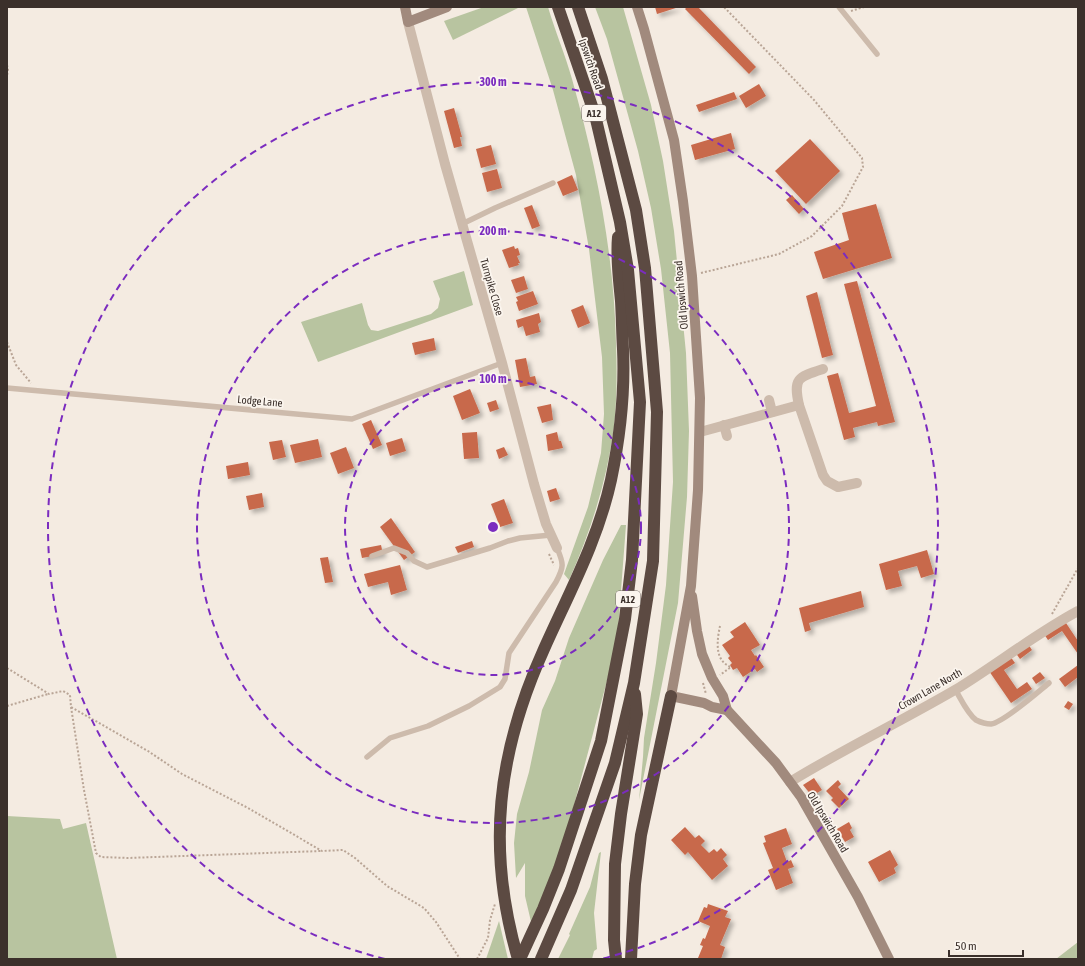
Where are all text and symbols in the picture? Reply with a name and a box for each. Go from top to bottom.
street label: Ipswich Road [577,37,605,91]
text: 300 m [479,75,507,89]
road number: A12 [582,105,606,121]
text: 200 m [479,224,507,238]
street label: Turnpike Close [478,257,506,317]
street label: Old Ipswich Road [672,260,690,330]
text: 100 m [479,372,507,386]
street label: Lodge Lane [237,393,283,409]
centre of rings [486,520,500,534]
road number: A12 [616,591,640,607]
street label: Crown Lane North [896,666,964,712]
street label: Old Ipswich Road [805,789,851,855]
scale bar [949,932,1023,958]
text: 50 m [955,939,977,953]

